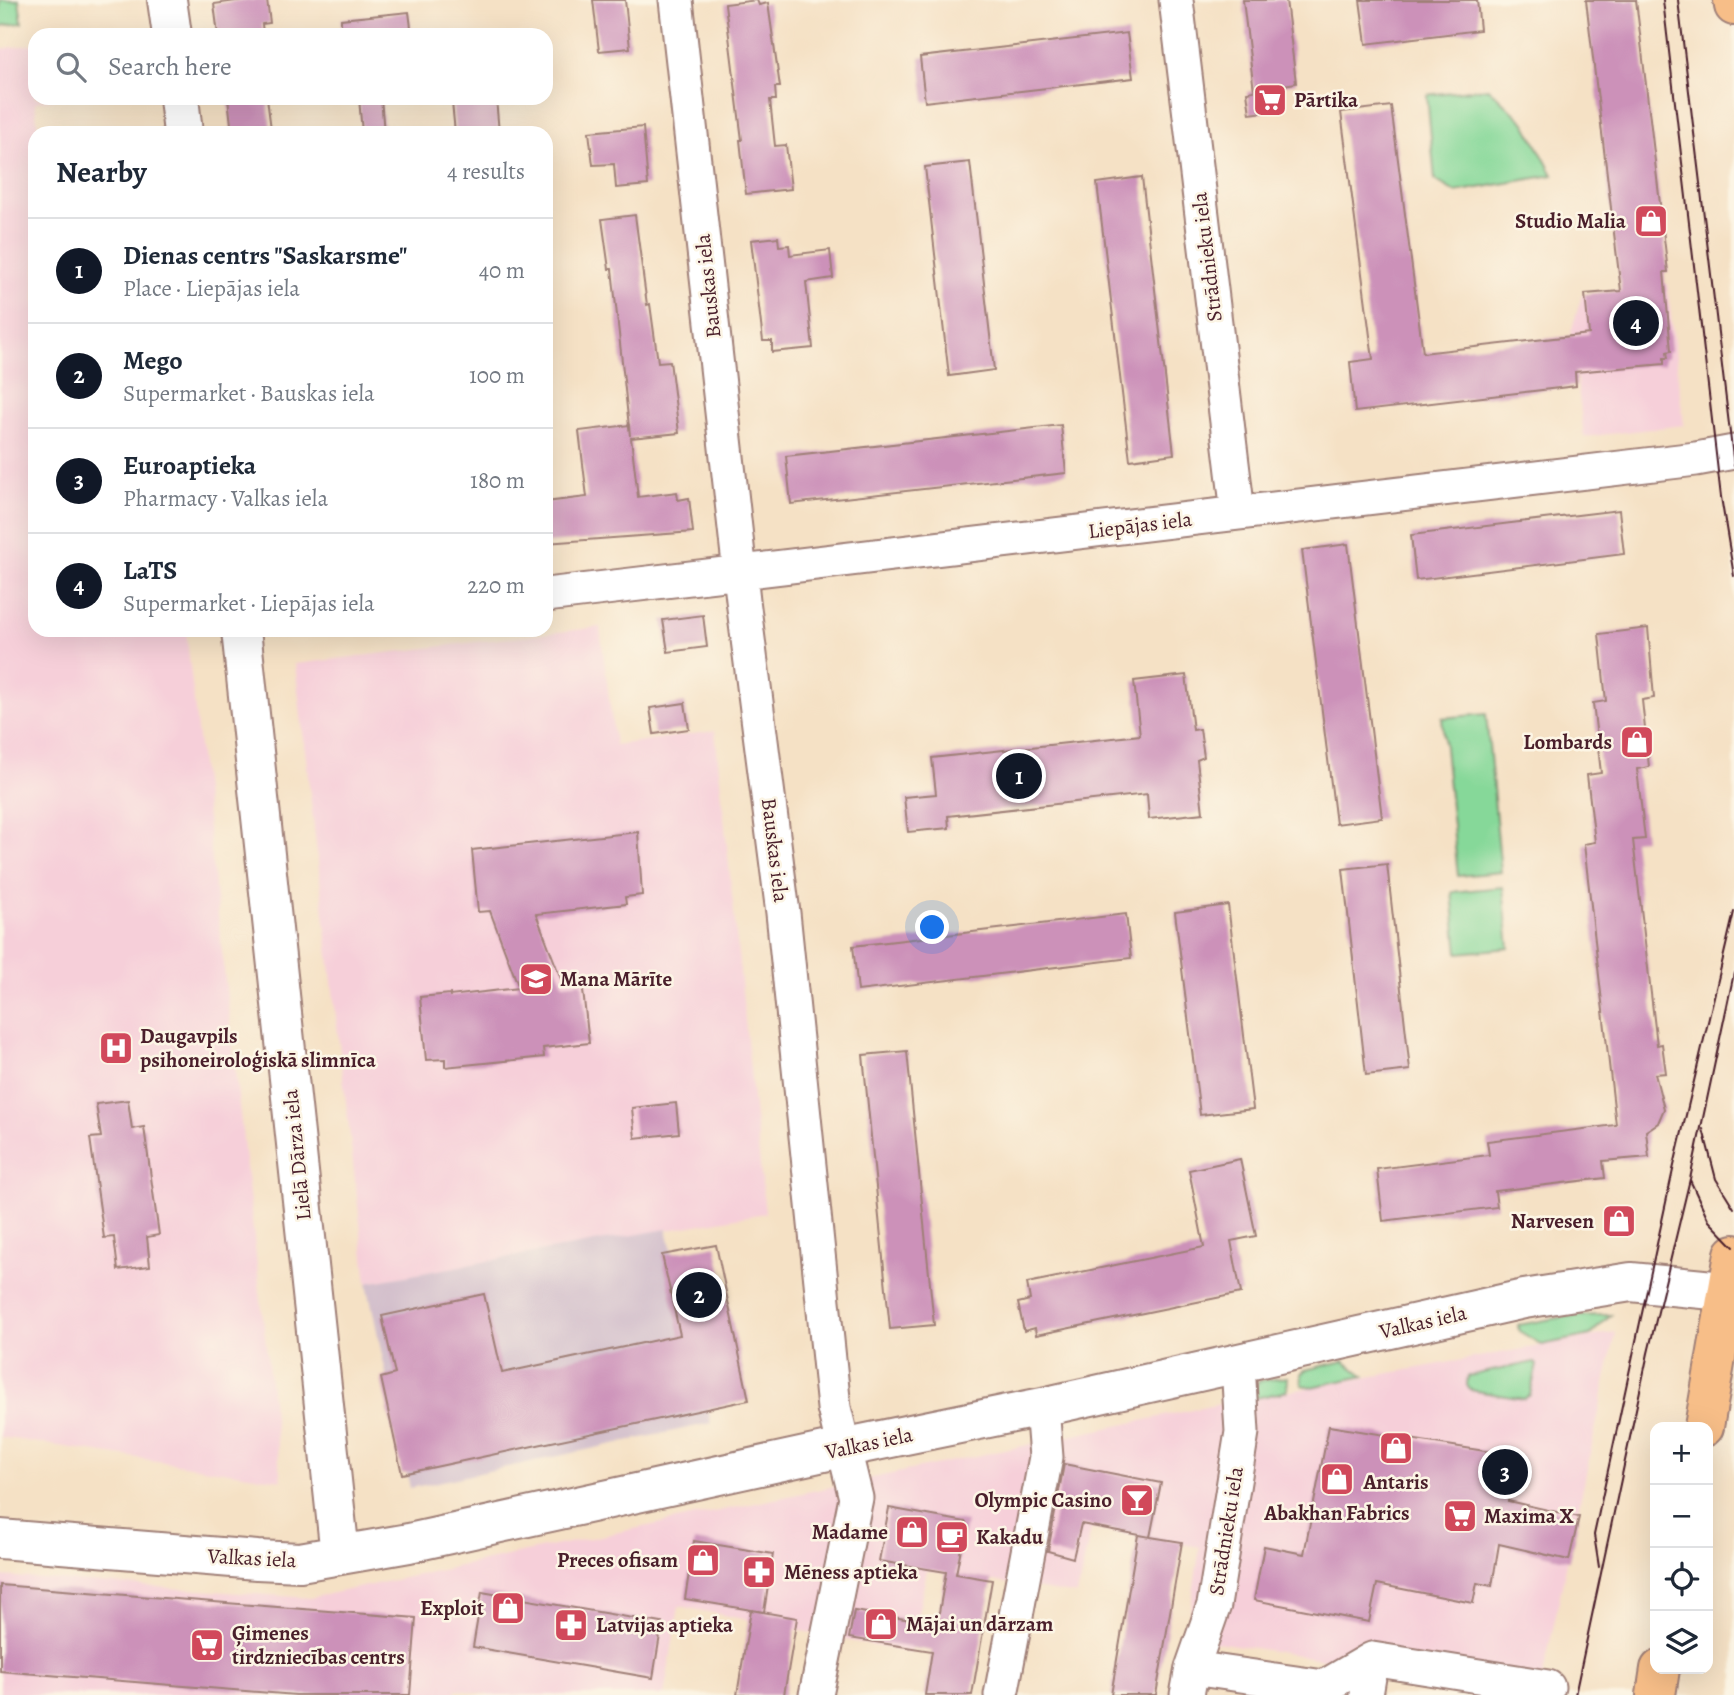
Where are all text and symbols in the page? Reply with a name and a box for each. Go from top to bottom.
search box [28,28,553,105]
icon: search [52,48,90,86]
text: Search here [108,49,232,84]
supermarket icon: Pārtika [1251,81,1289,119]
place label: Pārtika [1294,86,1359,114]
text: Nearby [56,152,147,192]
text: 4 results [447,156,525,187]
street label: Strādnieku iela [1185,191,1229,323]
shop icon: Studio Malia [1632,202,1670,240]
place label: Studio Malia [1515,207,1627,235]
street label: Bauskas iela [689,232,727,340]
text: Dienas centrs "Saskarsme" [123,238,407,273]
text: 1 [75,255,83,286]
text: 40 m [479,255,525,286]
text: Place · Liepājas iela [123,273,300,304]
pin: 4 [1613,297,1659,349]
text: Mego [123,343,183,378]
text: 2 [73,360,85,391]
text: 100 m [469,360,525,391]
text: Supermarket · Bauskas iela [123,378,375,409]
text: Euroaptieka [123,448,256,483]
text: 3 [74,465,84,496]
text: 180 m [470,465,525,496]
text: Pharmacy · Valkas iela [123,483,328,514]
street label: Liepājas iela [1086,505,1194,545]
text: LaTS [123,553,177,588]
text: 4 [74,570,84,601]
text: 220 m [467,570,525,601]
text: Supermarket · Liepājas iela [123,588,375,619]
shop icon: Lombards [1618,723,1656,761]
place label: Lombards [1523,728,1612,756]
pin: 1 [996,750,1042,802]
street label: Bauskas iela [755,796,795,904]
your location [915,910,949,944]
school or university icon: Mana Mārīte [517,960,555,998]
place label: Mana Mārīte [560,965,672,993]
place label: Daugavpils psihoneiroloģiskā slimnīca [140,1022,377,1074]
hospital icon: Daugavpils psihoneiroloģiskā slimnīca [97,1029,135,1067]
street label: Lielā Dārza iela [276,1088,318,1222]
shop icon: Narvesen [1600,1202,1638,1240]
place label: Narvesen [1511,1207,1594,1235]
pin: 2 [676,1269,722,1321]
street label: Valkas iela [1376,1298,1470,1346]
street label: Valkas iela [822,1420,915,1466]
map controls [1650,1422,1713,1674]
button: + [1650,1422,1713,1485]
shop icon: Antaris [1377,1429,1415,1467]
pin: 3 [1482,1446,1528,1498]
shop icon: Abakhan Fabrics [1318,1460,1356,1498]
street label: Strādnieku iela [1202,1464,1250,1597]
place label: Antaris [1363,1468,1428,1496]
bar icon: Olympic Casino [1118,1481,1156,1519]
button: − [1650,1485,1713,1548]
place label: Olympic Casino [974,1486,1112,1514]
supermarket icon: Maxima X [1441,1497,1479,1535]
place label: Abakhan Fabrics [1263,1499,1410,1527]
place label: Maxima X [1484,1502,1575,1530]
shop icon: Madame [893,1513,931,1551]
place label: Madame [812,1518,888,1546]
cafe icon: Kakadu [933,1518,971,1556]
place label: Kakadu [976,1523,1044,1551]
shop icon: Preces ofisam [684,1541,722,1579]
street label: Valkas iela [206,1542,297,1574]
place label: Preces ofisam [557,1546,678,1574]
button: locate [1650,1548,1713,1611]
pharmacy icon: Mēness aptieka [740,1553,778,1591]
place label: Mēness aptieka [784,1558,919,1586]
shop icon: Exploit [489,1589,527,1627]
place label: Exploit [420,1594,484,1622]
shop icon: Mājai un dārzam [862,1605,900,1643]
pharmacy icon: Latvijas aptieka [552,1606,590,1644]
place label: Mājai un dārzam [906,1610,1054,1638]
place label: Latvijas aptieka [596,1611,734,1639]
button: layers [1650,1611,1713,1674]
place label: Ģimenes tirdzniecības centrs [232,1619,405,1671]
supermarket icon: Ģimenes tirdzniecības centrs [188,1626,226,1664]

